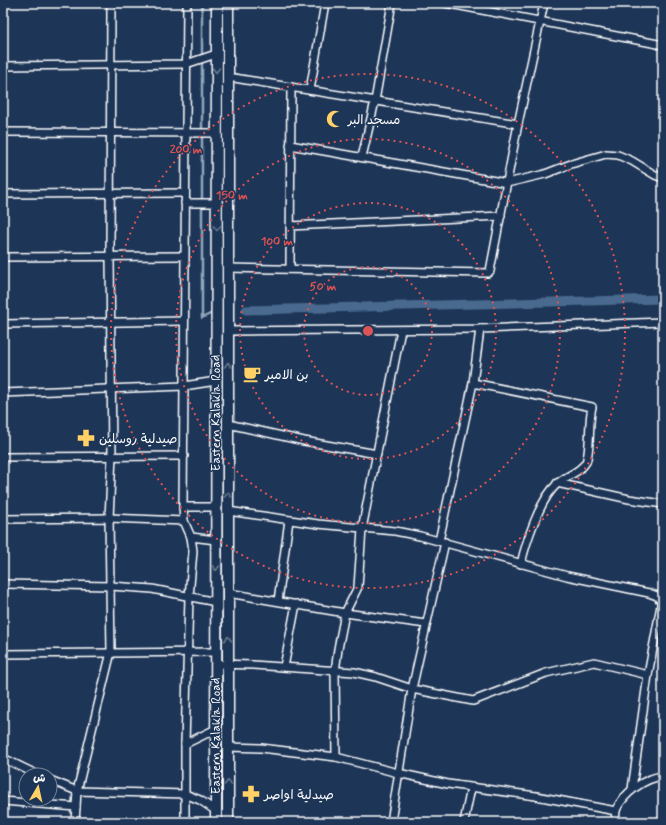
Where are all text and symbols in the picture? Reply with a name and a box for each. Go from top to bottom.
one-way arrow [212,67,220,73]
mosque icon: مسجد البر [325,109,345,129]
place label: مسجد البر [347,112,400,129]
text: 200 m [170,142,203,158]
text: 150 m [216,188,248,204]
one-way arrow [213,225,221,231]
text: 100 m [261,234,294,250]
text: 50 m [310,279,337,295]
centre of rings [361,324,375,338]
street label: Eastern Kalakla Road [208,355,225,471]
one-way arrow [224,362,232,368]
cafe icon: بن الامير [242,364,262,384]
place label: بن الامير [264,367,309,384]
pharmacy icon: صيدلية روسلين [76,428,96,448]
place label: صيدلية روسلين [99,431,177,448]
one-way arrow [224,492,232,498]
one-way arrow [212,565,220,571]
one-way arrow [224,636,232,642]
street label: Eastern Kalakla Road [208,678,225,794]
north arrow [18,767,58,807]
text: ش [32,770,46,786]
one-way arrow [224,780,232,786]
pharmacy icon: صيدلية اواصر [241,784,261,804]
place label: صيدلية اواصر [263,787,334,804]

